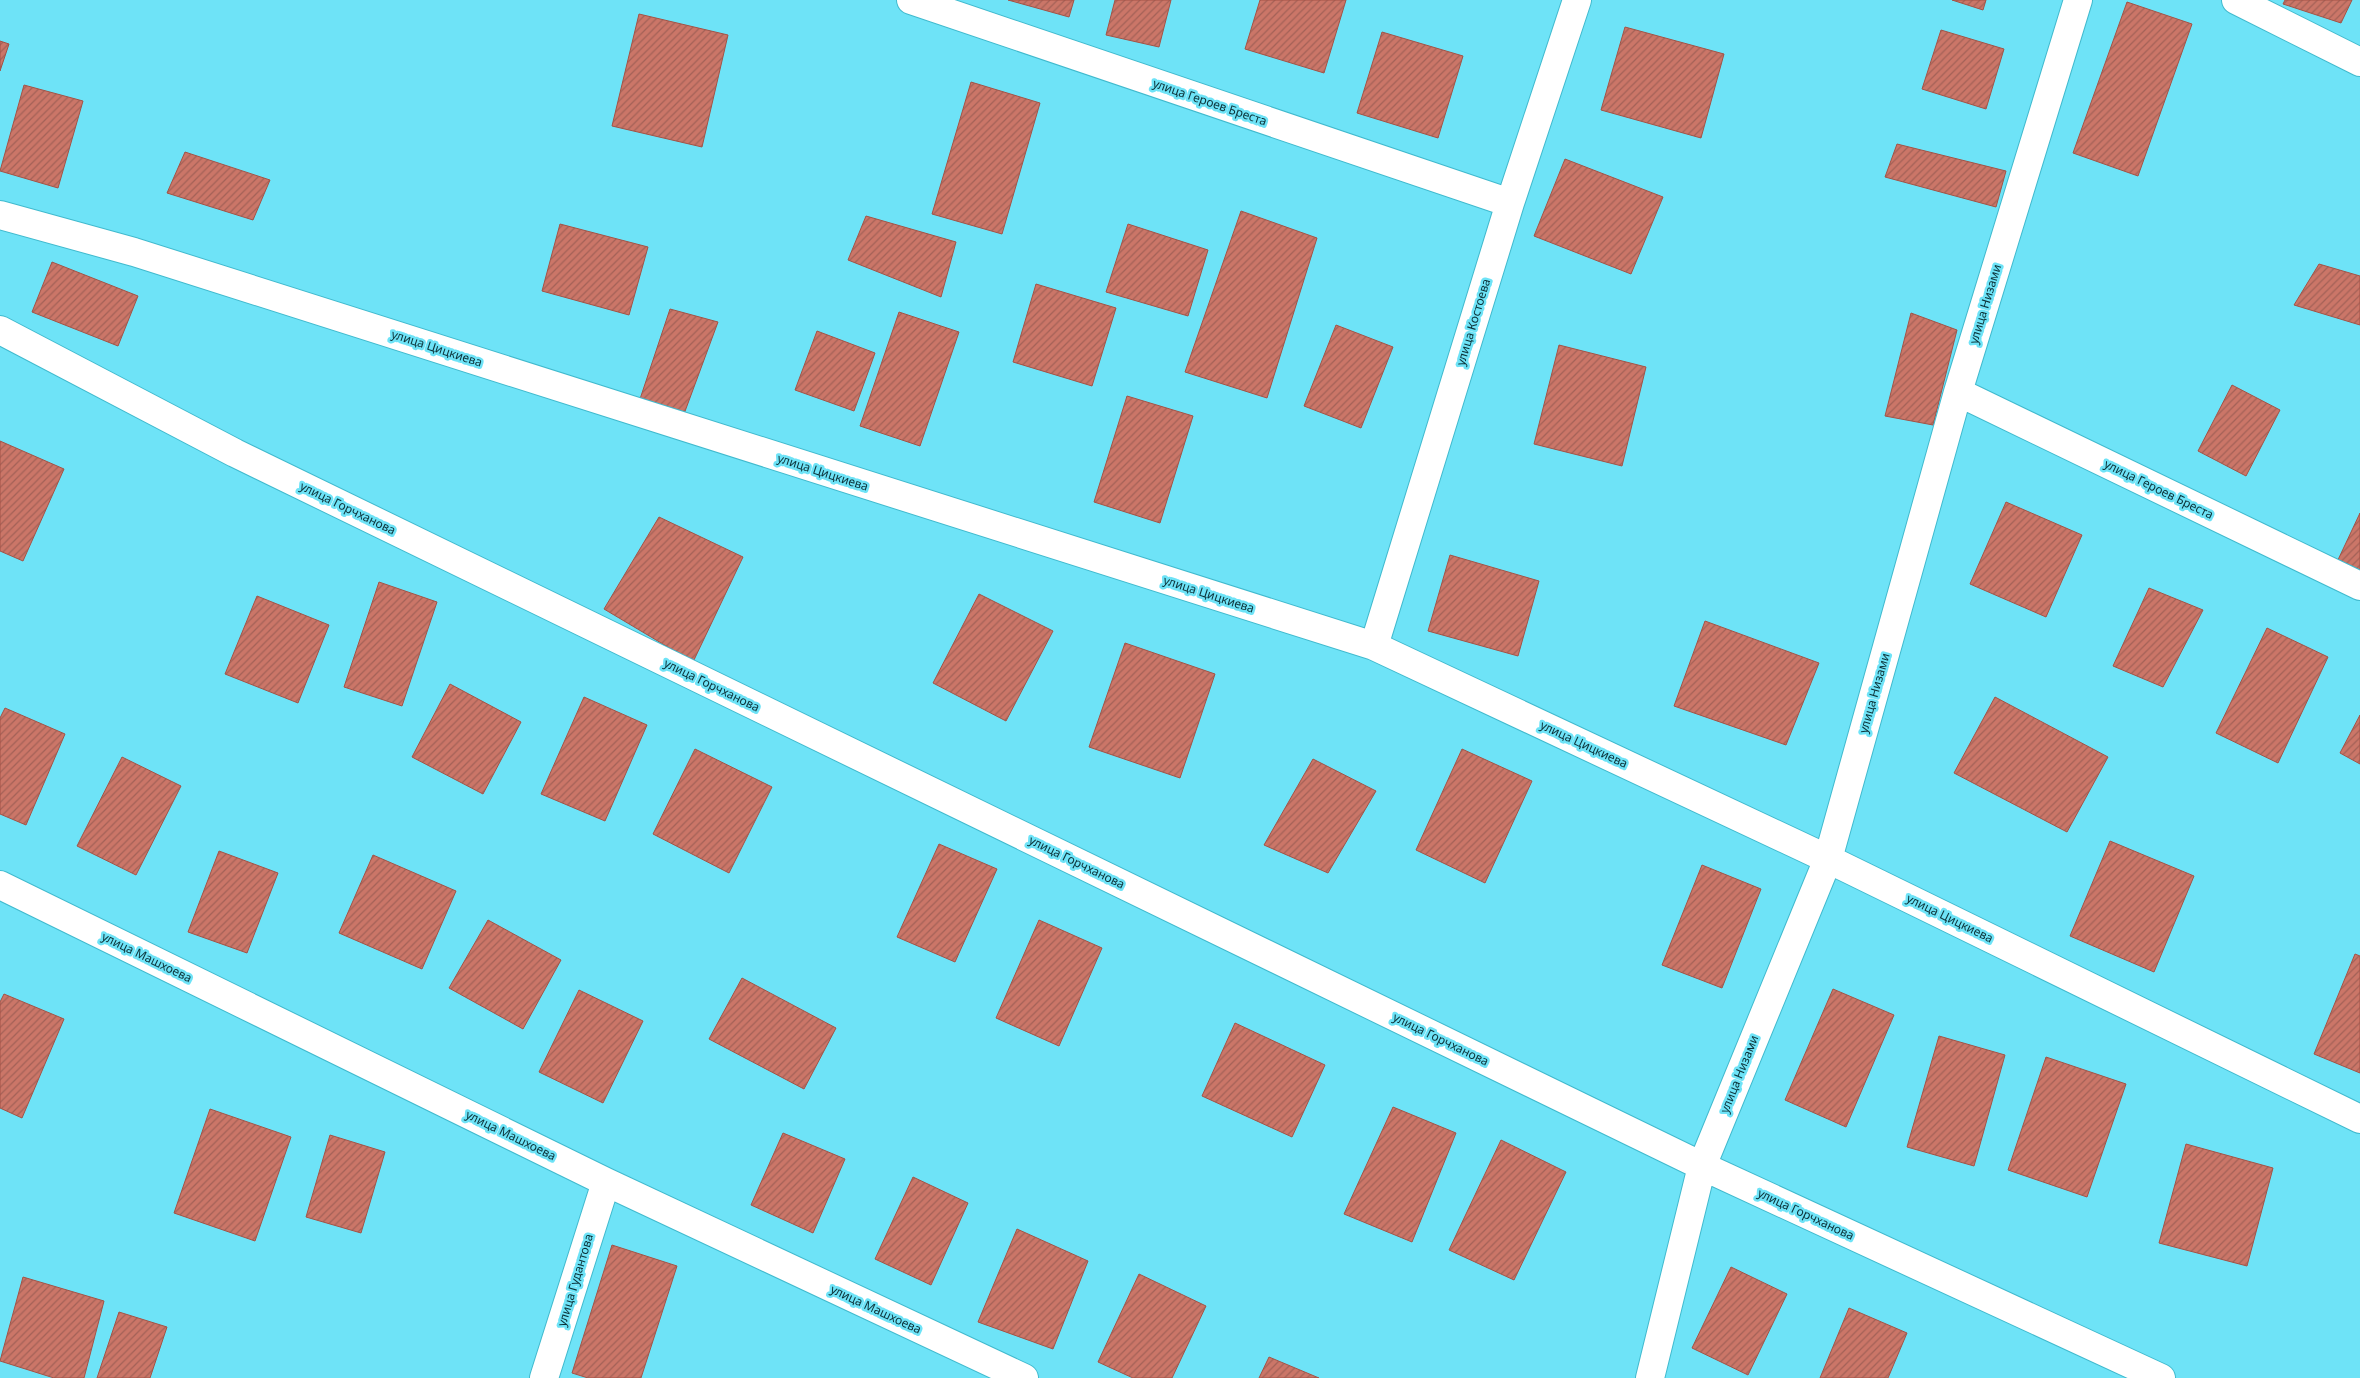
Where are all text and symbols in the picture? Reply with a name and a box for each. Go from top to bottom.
street label: улица Героев Бреста [1151,74,1269,130]
street label: улица Низами [1965,262,2005,346]
street label: улица Костоева [1452,276,1494,368]
street label: улица Цицкиева [389,325,485,371]
street label: улица Цицкиева [775,449,871,495]
street label: улица Героев Бреста [2101,455,2217,523]
street label: улица Горчханова [297,477,399,539]
street label: улица Цицкиева [1161,571,1257,617]
street label: улица Низами [1854,651,1894,735]
street label: улица Горчханова [661,654,763,716]
street label: улица Цицкиева [1537,716,1631,772]
street label: улица Горчханова [1026,831,1128,893]
street label: улица Цицкиева [1904,890,1996,946]
street label: улица Машхоева [99,928,195,986]
street label: улица Горчханова [1390,1008,1492,1070]
street label: улица Низами [1716,1032,1762,1116]
street label: улица Машхоева [463,1106,559,1164]
street label: улица Горчханова [1755,1184,1857,1244]
street label: улица Гудантова [553,1232,597,1328]
street label: улица Машхоева [828,1280,924,1338]

